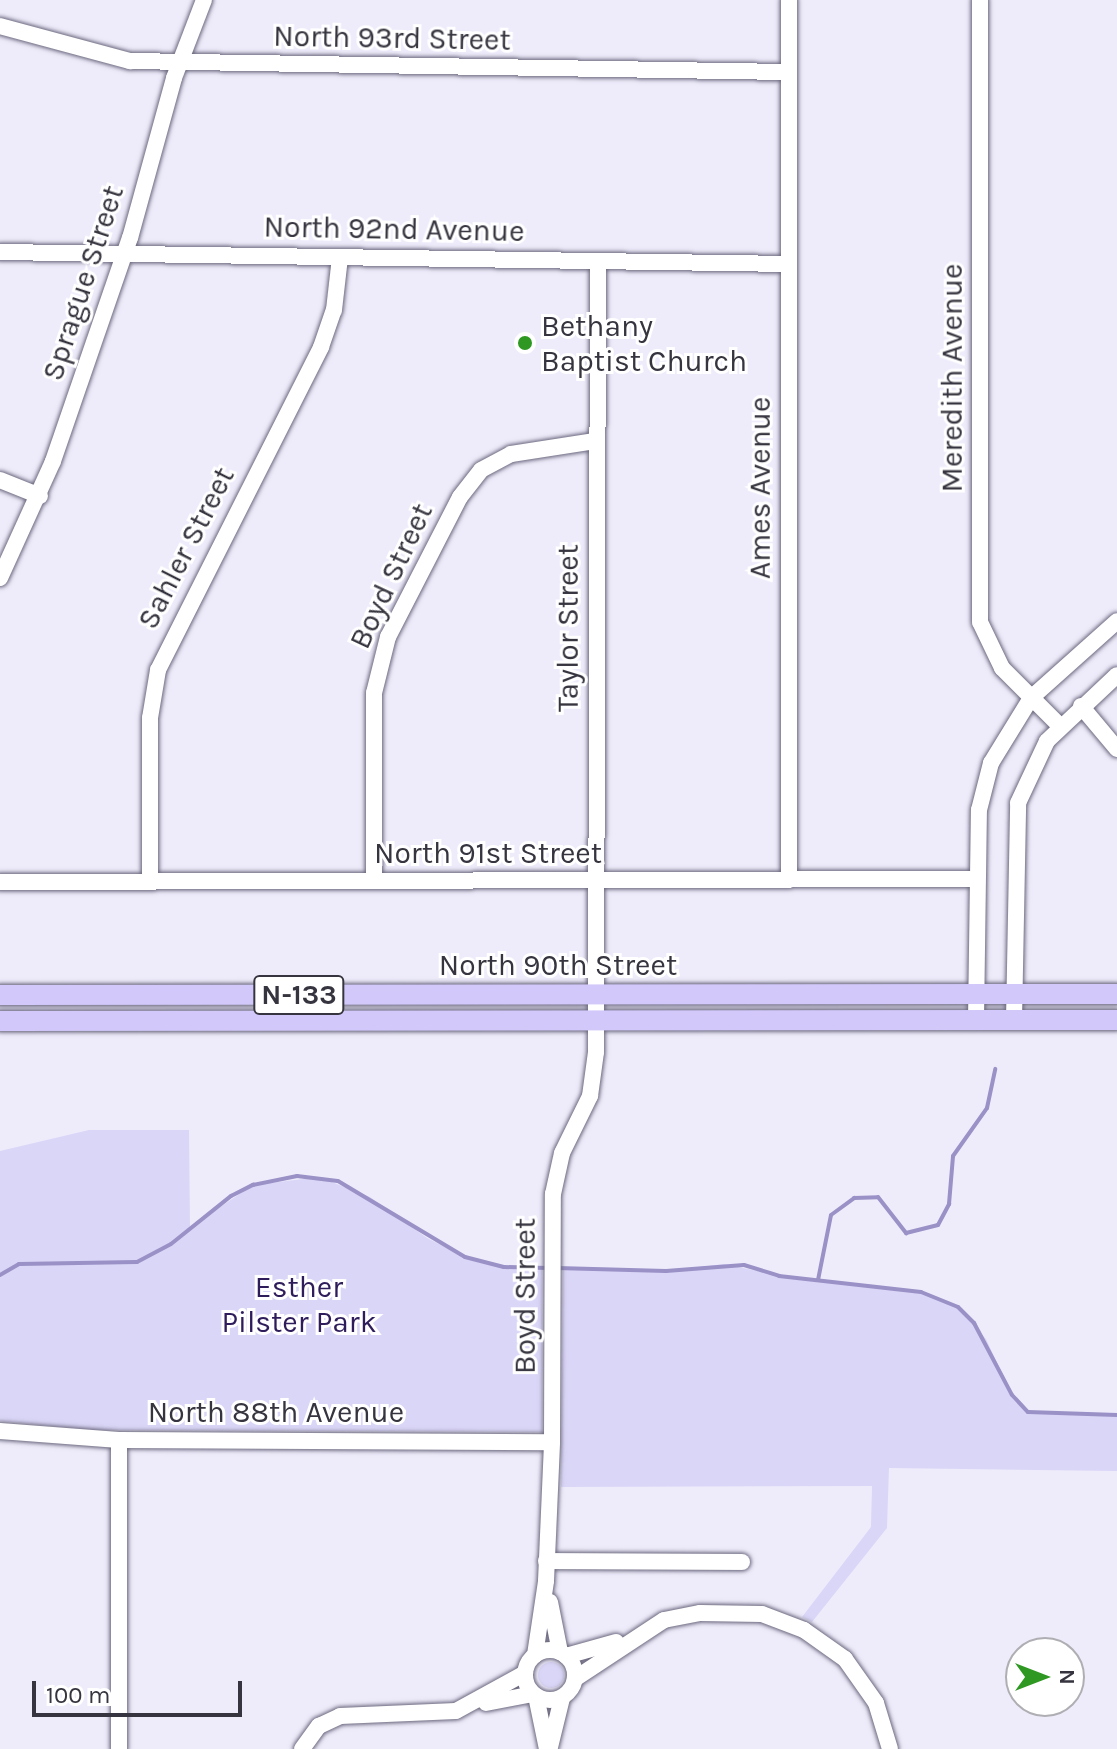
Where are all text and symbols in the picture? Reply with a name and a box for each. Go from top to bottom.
street label: North 93rd Street [273,18,511,58]
street label: Sprague Street [35,181,131,385]
street label: North 92nd Avenue [263,209,525,249]
street label: Meredith Avenue [934,263,970,493]
place label: Bethany Baptist Church [541,308,747,378]
marker: Bethany Baptist Church [516,334,534,352]
street label: Ames Avenue [742,397,778,579]
street label: Sahler Street [130,461,242,635]
street label: Boyd Street [342,498,440,654]
street label: Taylor Street [550,544,586,712]
street label: North 91st Street [374,835,602,871]
street label: North 90th Street [439,947,677,983]
road number: N-133 [253,971,345,1019]
street label: Boyd Street [507,1218,543,1374]
park label: Esther Pilster Park [221,1269,377,1340]
street label: North 88th Avenue [148,1394,404,1430]
north arrow [1005,1637,1085,1717]
scale bar [36,1665,246,1715]
text: N [1054,1669,1080,1685]
text: 100 m [46,1681,111,1709]

